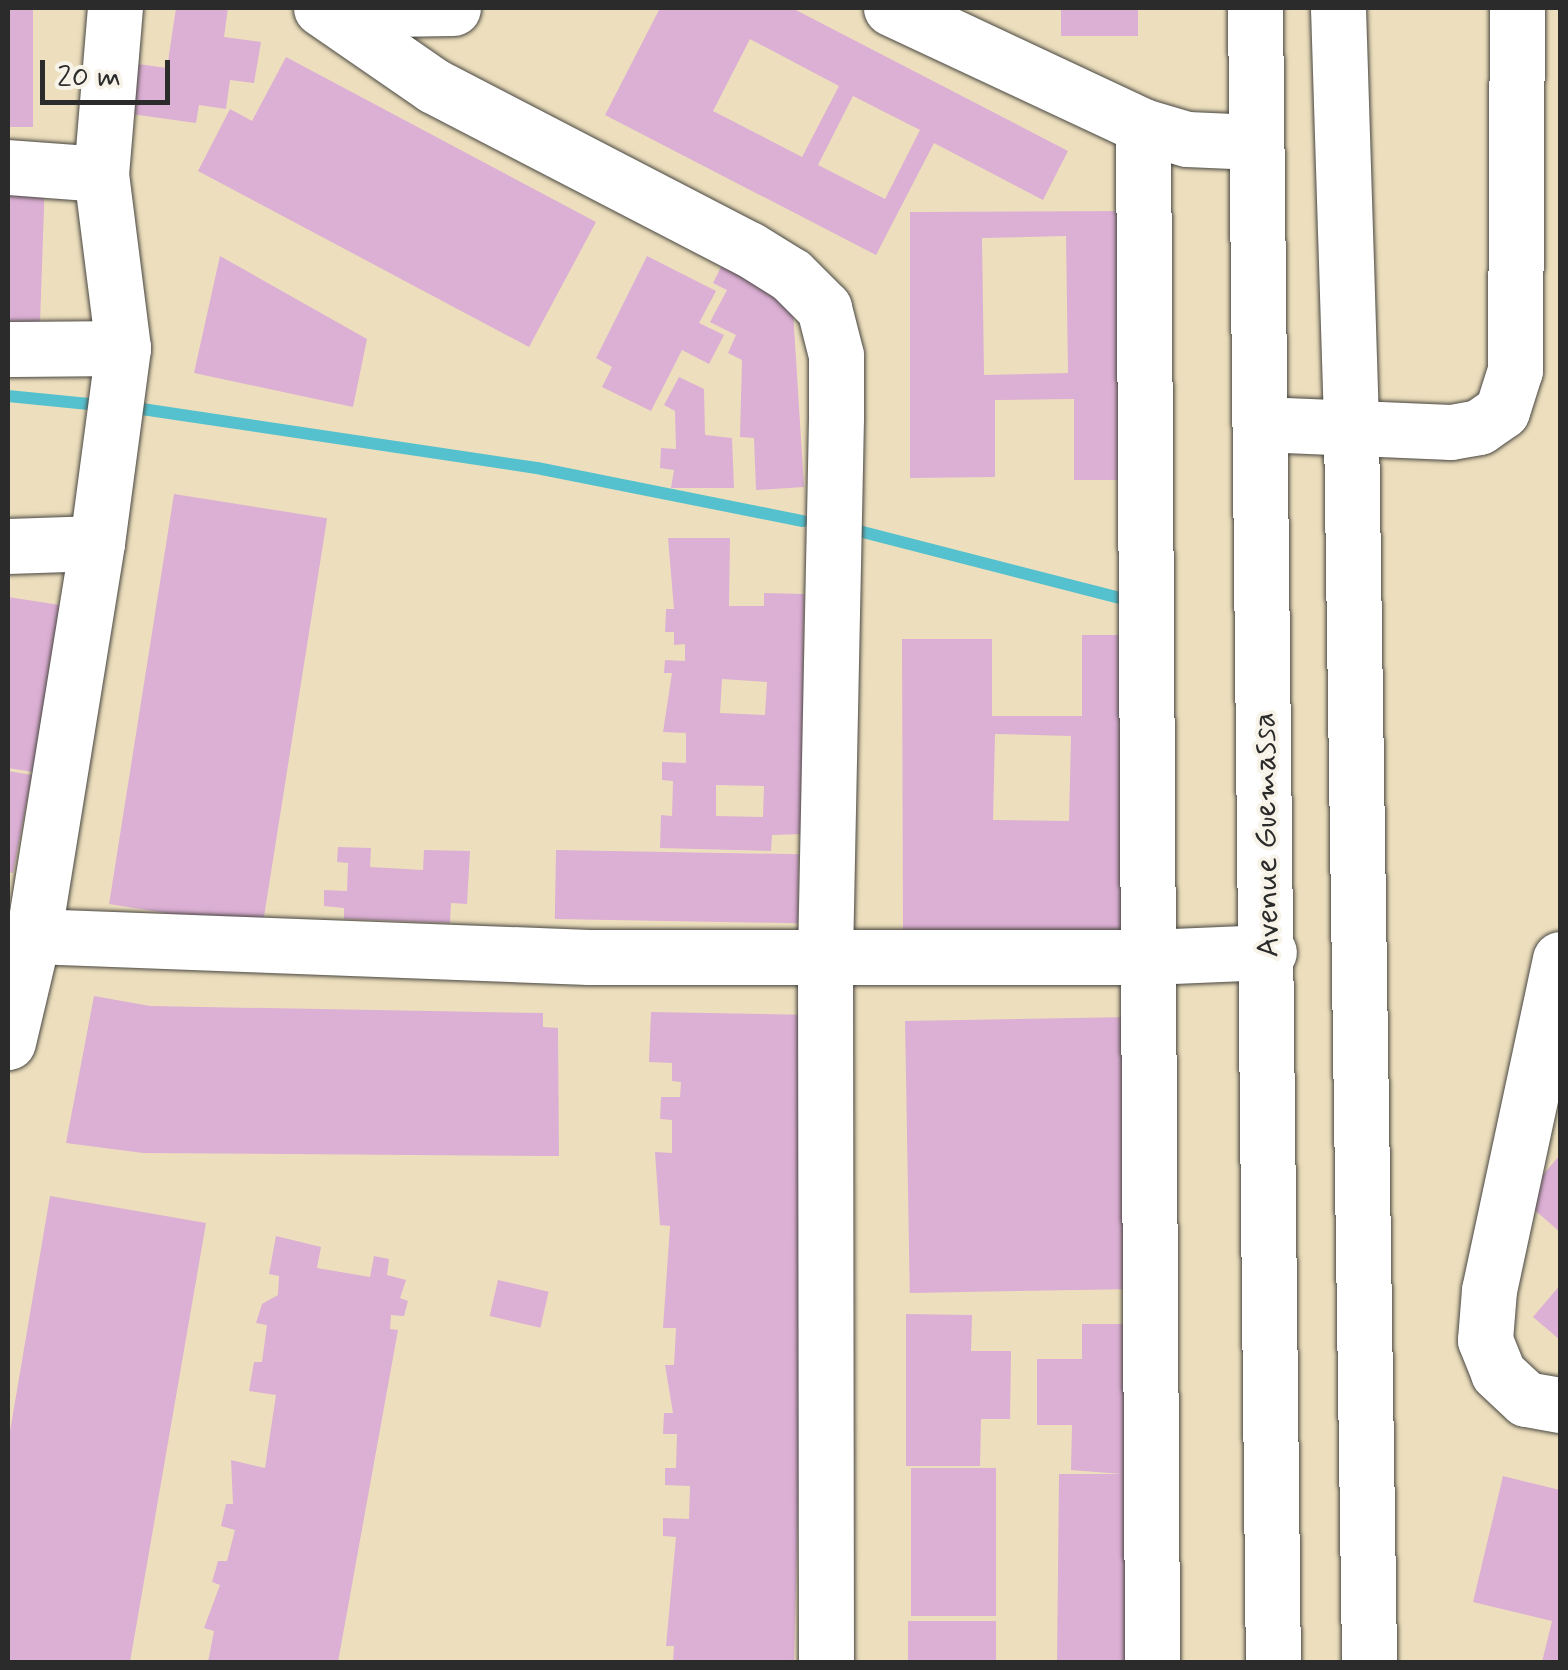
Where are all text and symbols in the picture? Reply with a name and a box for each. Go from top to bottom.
scale bar [45,40,175,102]
text: 20 m [57,58,121,97]
street label: Avenue Guemassa [1246,709,1288,961]

